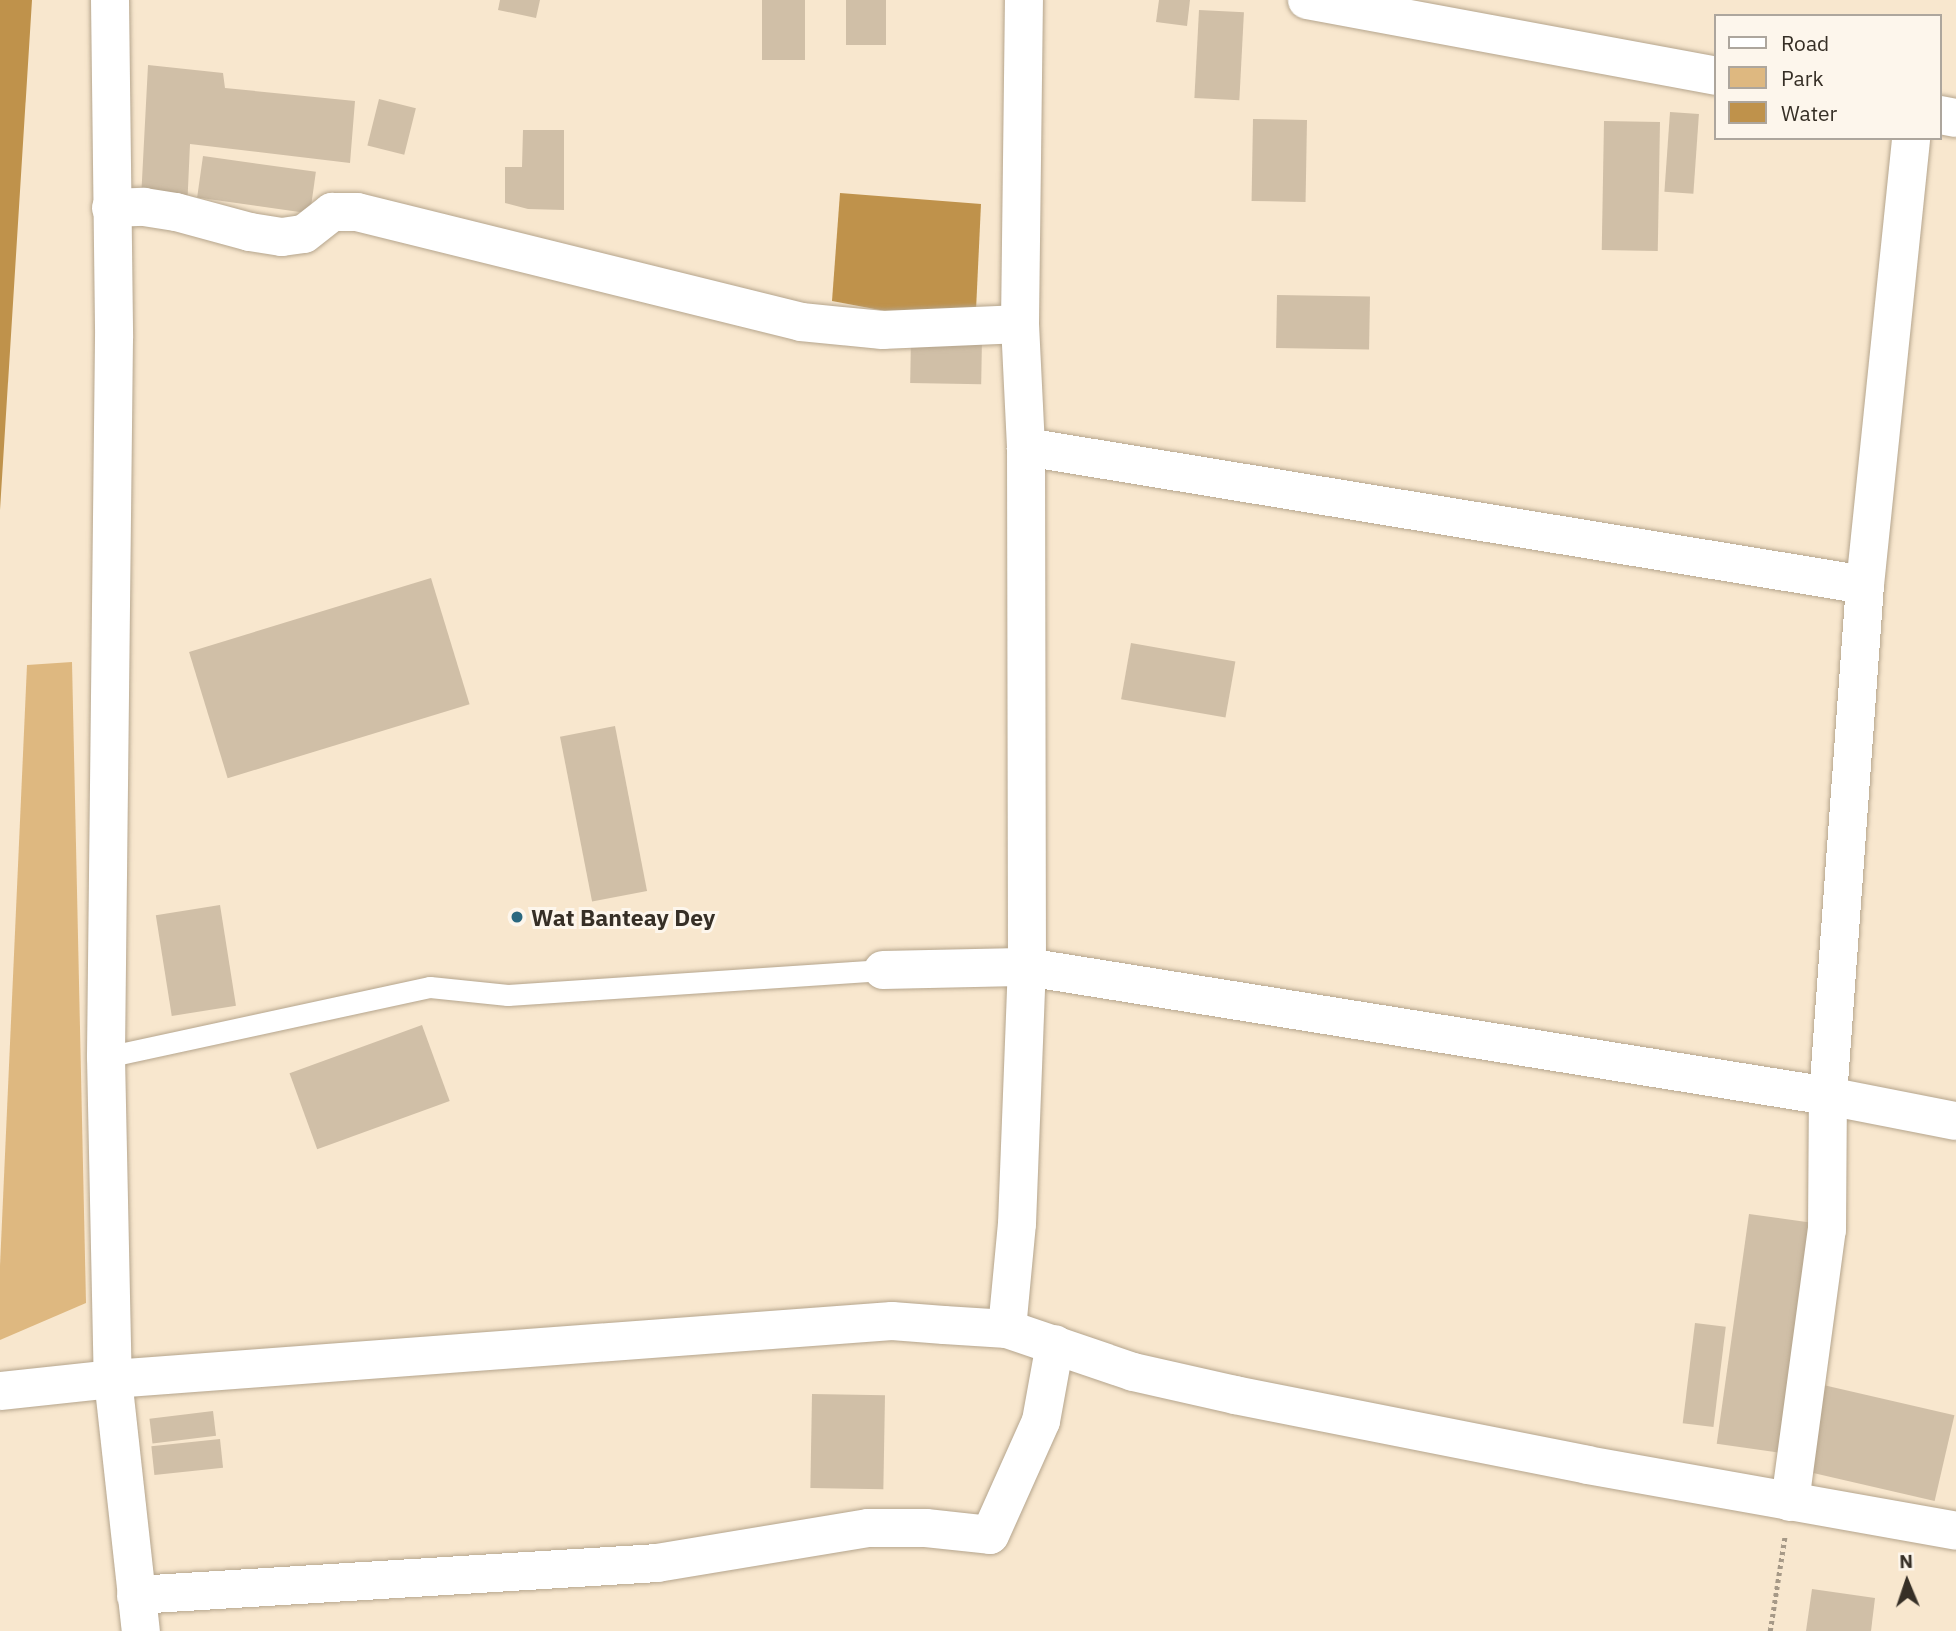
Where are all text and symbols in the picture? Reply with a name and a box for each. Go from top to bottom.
legend [1714,14,1942,140]
text: Road [1781,29,1829,57]
text: Park [1781,64,1824,92]
text: Water [1781,99,1837,127]
place label: Wat Banteay Dey [531,903,715,931]
marker: Wat Banteay Dey [509,909,525,925]
north arrow [1872,1547,1942,1617]
text: N [1899,1549,1914,1573]

